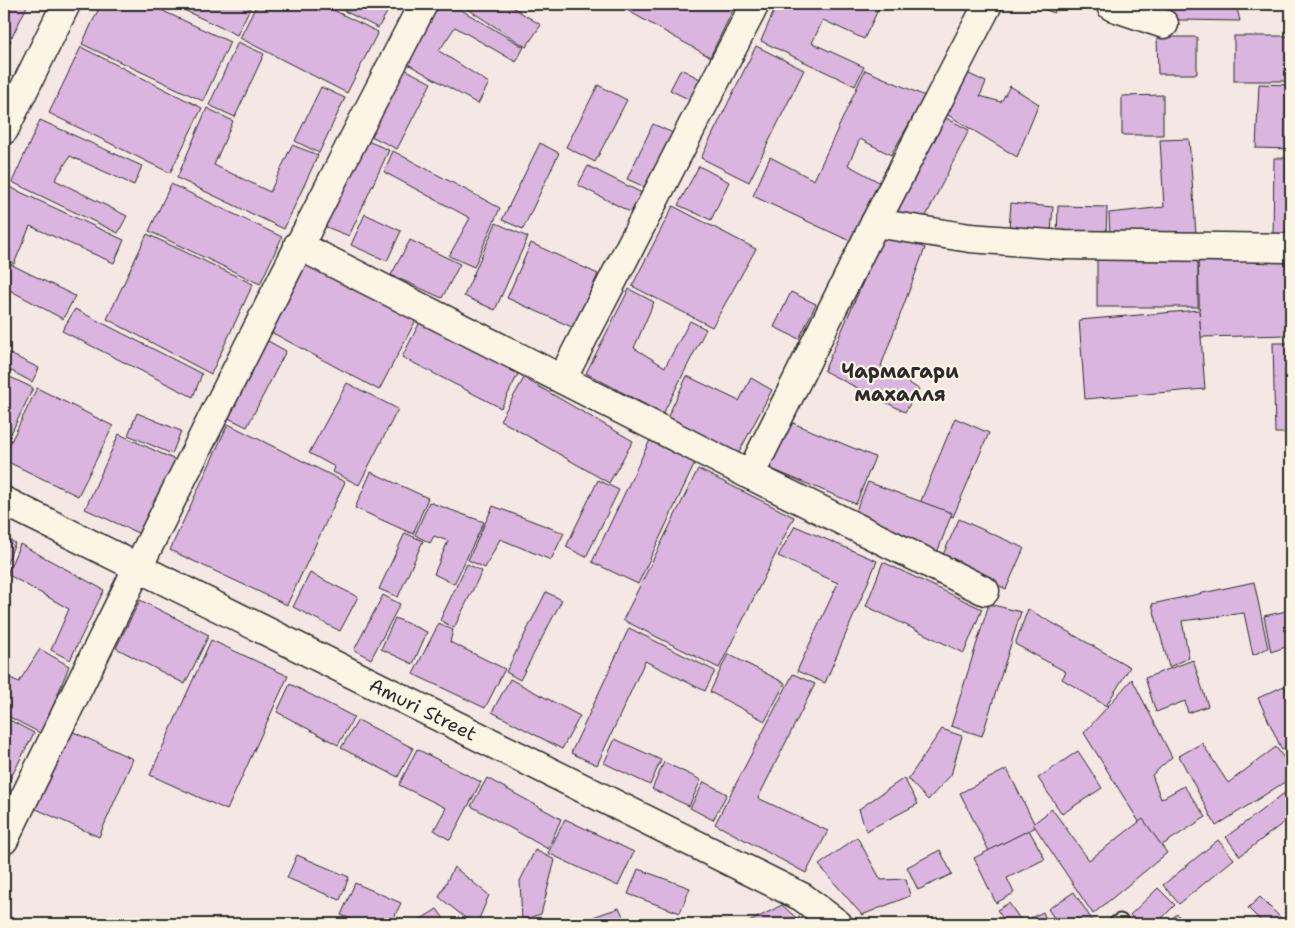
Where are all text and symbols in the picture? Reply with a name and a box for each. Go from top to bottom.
district label: Чармагари махалля [841,358,959,407]
street label: Amuri Street [365,672,481,747]

